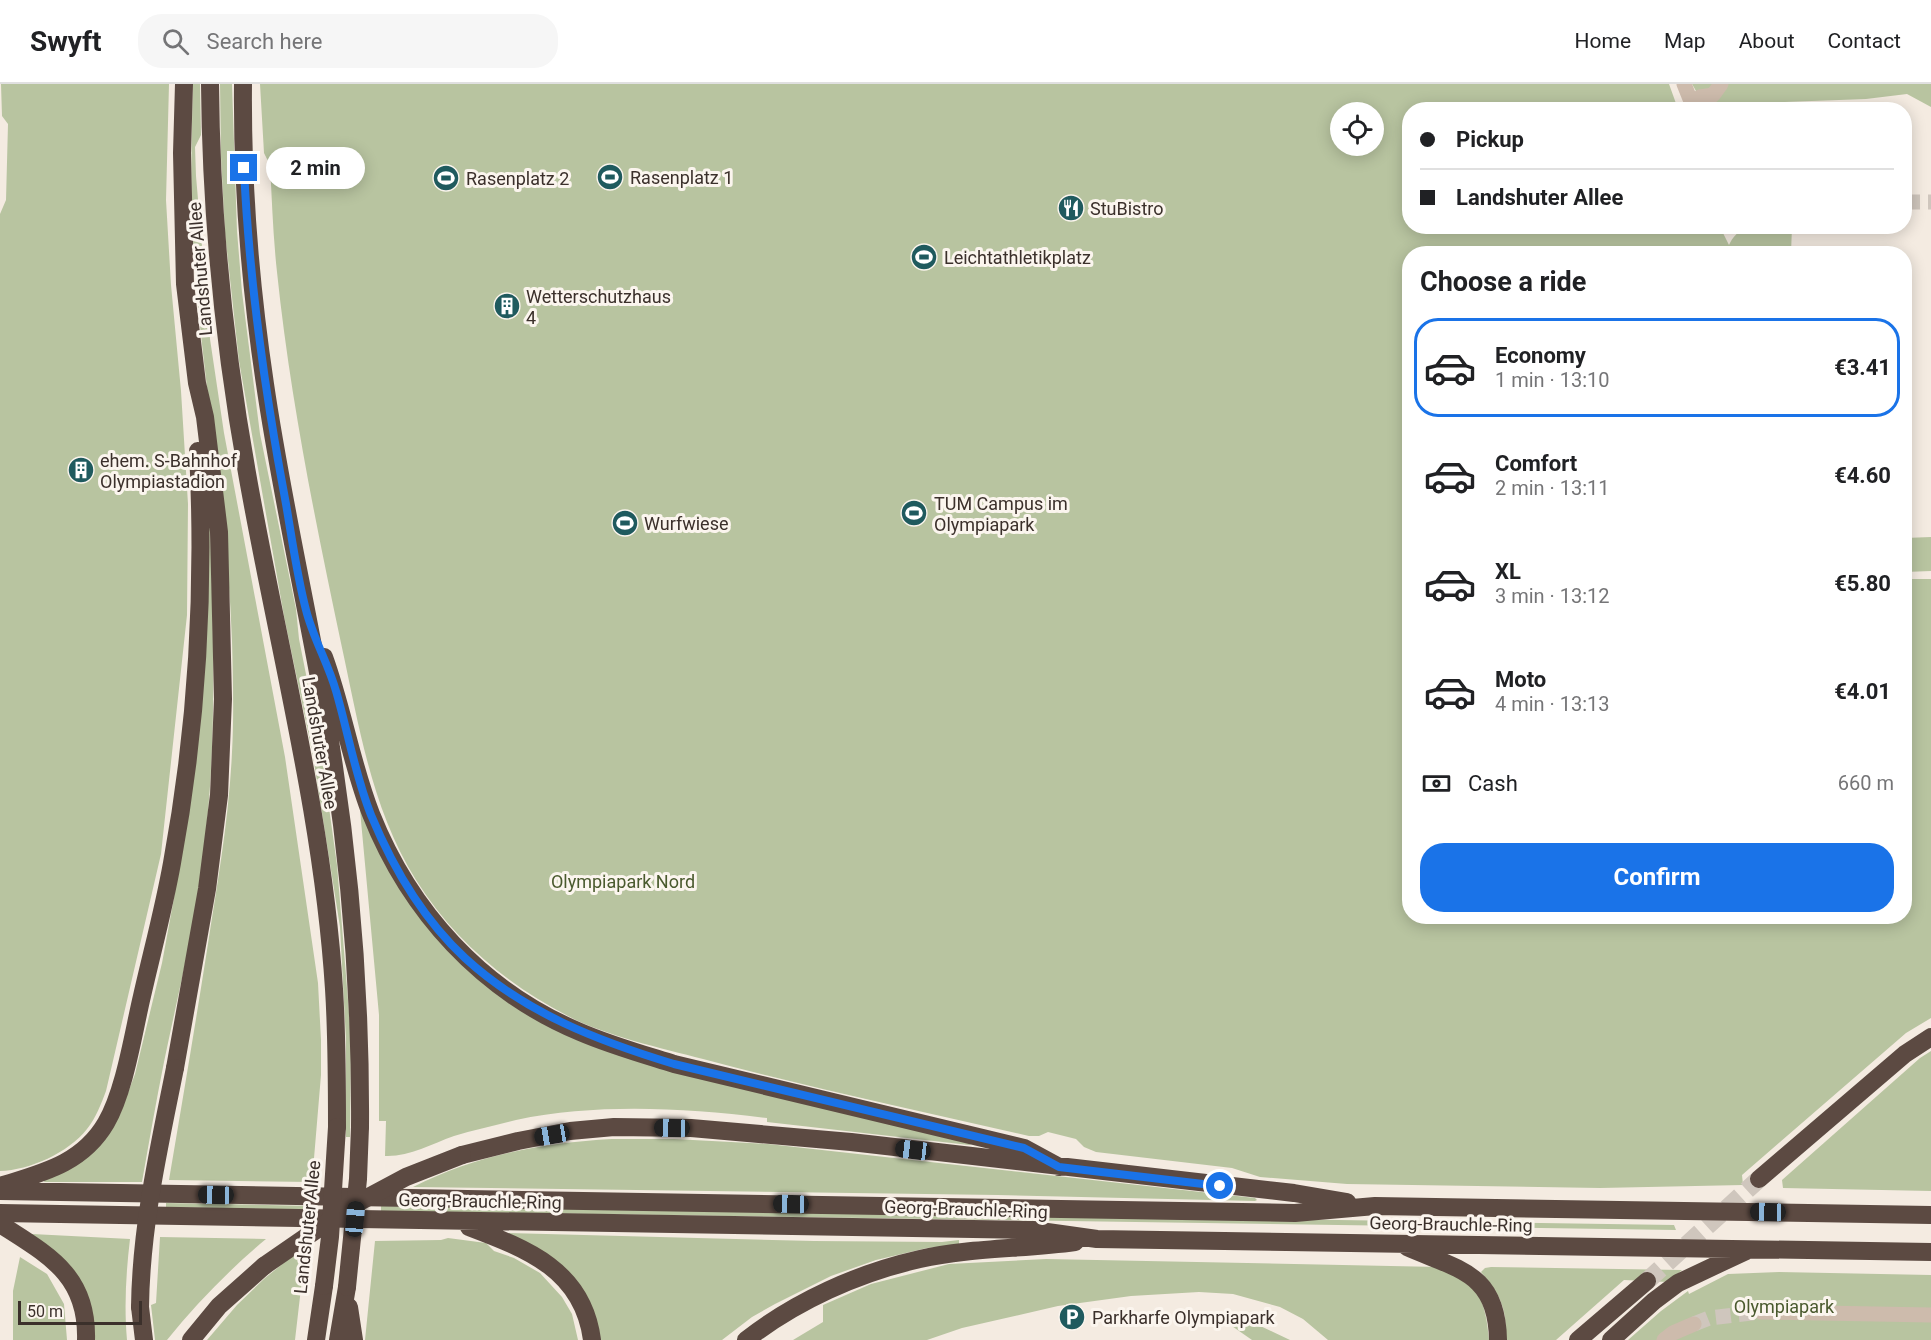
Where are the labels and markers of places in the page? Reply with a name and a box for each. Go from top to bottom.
sports icon: Rasenplatz 1 [595,162,625,192]
sports icon: Rasenplatz 2 [431,163,461,193]
place label: Rasenplatz 1 [630,167,733,188]
place label: Rasenplatz 2 [466,168,569,189]
restaurant icon: StuBistro [1056,193,1086,223]
place label: StuBistro [1090,198,1163,219]
sports icon: Leichtathletikplatz [909,242,939,272]
place label: Leichtathletikplatz [944,247,1091,268]
place label: Wetterschutzhaus 4 [526,286,671,328]
building icon: Wetterschutzhaus 4 [492,291,522,321]
place label: ehem. S-Bahnhof Olympiastadion [100,450,238,492]
building icon: ehem. S-Bahnhof Olympiastadion [66,455,96,485]
place label: TUM Campus im Olympiapark [934,493,1068,535]
sports icon: TUM Campus im Olympiapark [899,498,929,528]
sports icon: Wurfwiese [610,508,640,538]
place label: Wurfwiese [644,513,729,534]
parking icon: Parkharfe Olympiapark [1057,1302,1087,1332]
place label: Parkharfe Olympiapark [1092,1307,1276,1328]

